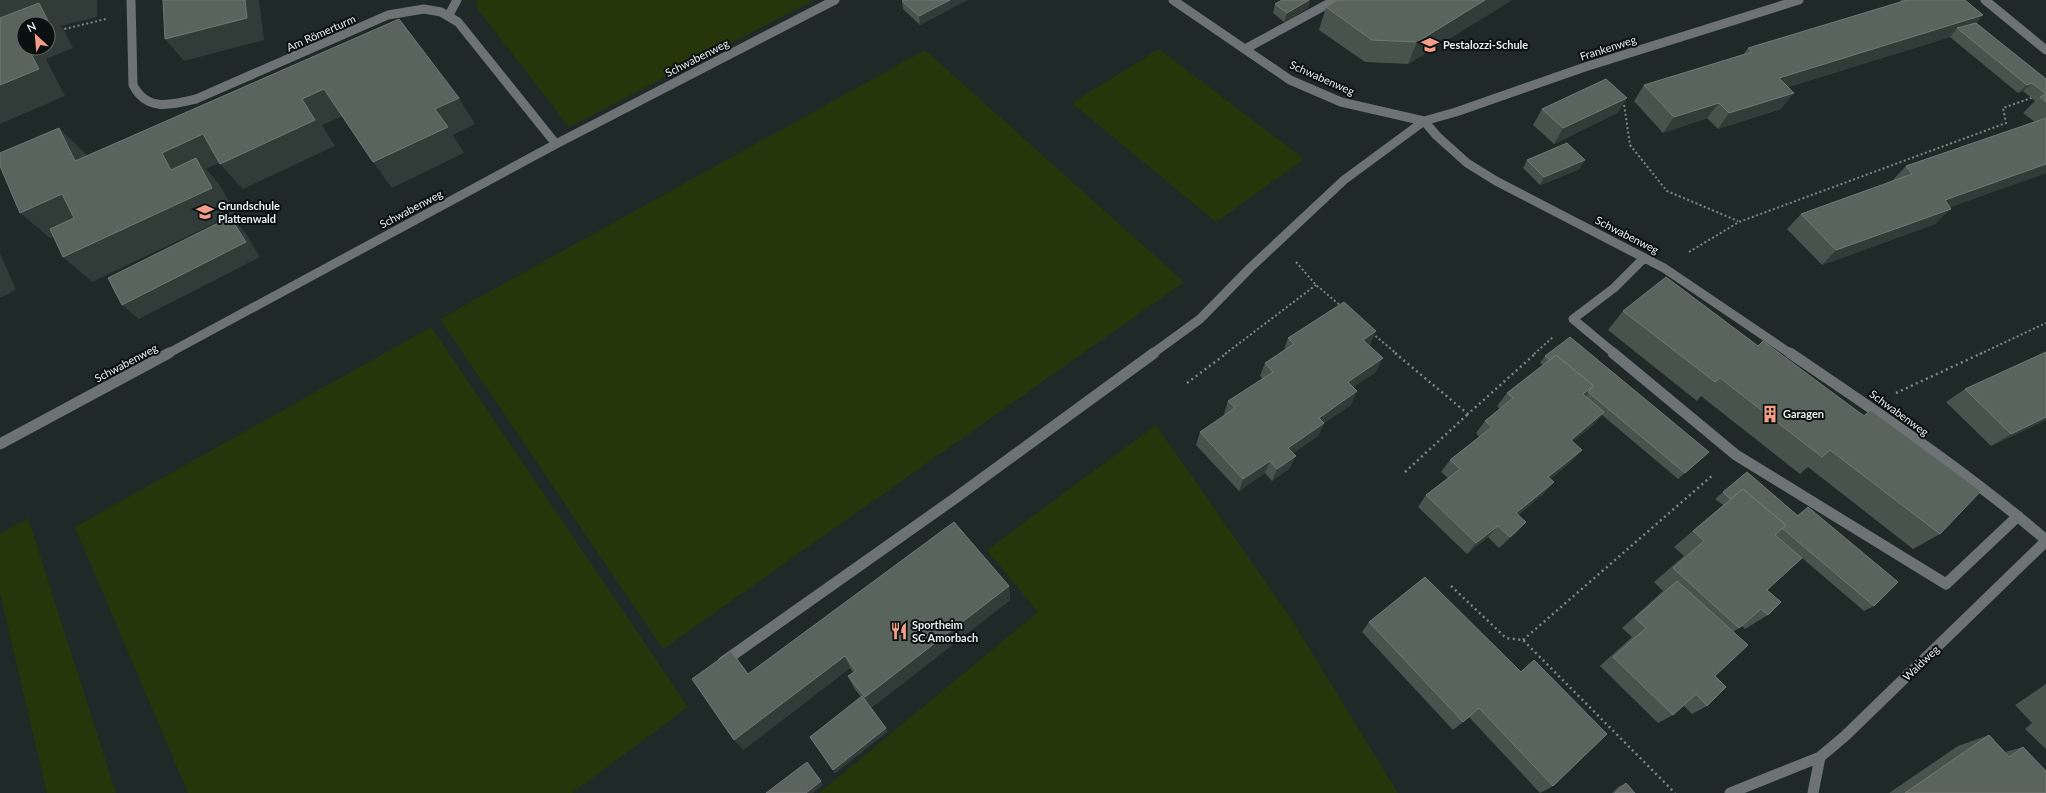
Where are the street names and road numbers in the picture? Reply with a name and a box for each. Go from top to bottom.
street label: Am Römerturm [284,12,357,54]
street label: Frankenweg [1578,32,1638,63]
street label: Schwabenweg [663,36,731,79]
street label: Schwabenweg [1288,57,1357,98]
street label: Schwabenweg [377,186,445,231]
street label: Schwabenweg [1593,213,1661,256]
street label: Schwabenweg [92,340,160,385]
street label: Schwabenweg [1867,387,1931,438]
street label: Waldweg [1900,642,1942,683]

